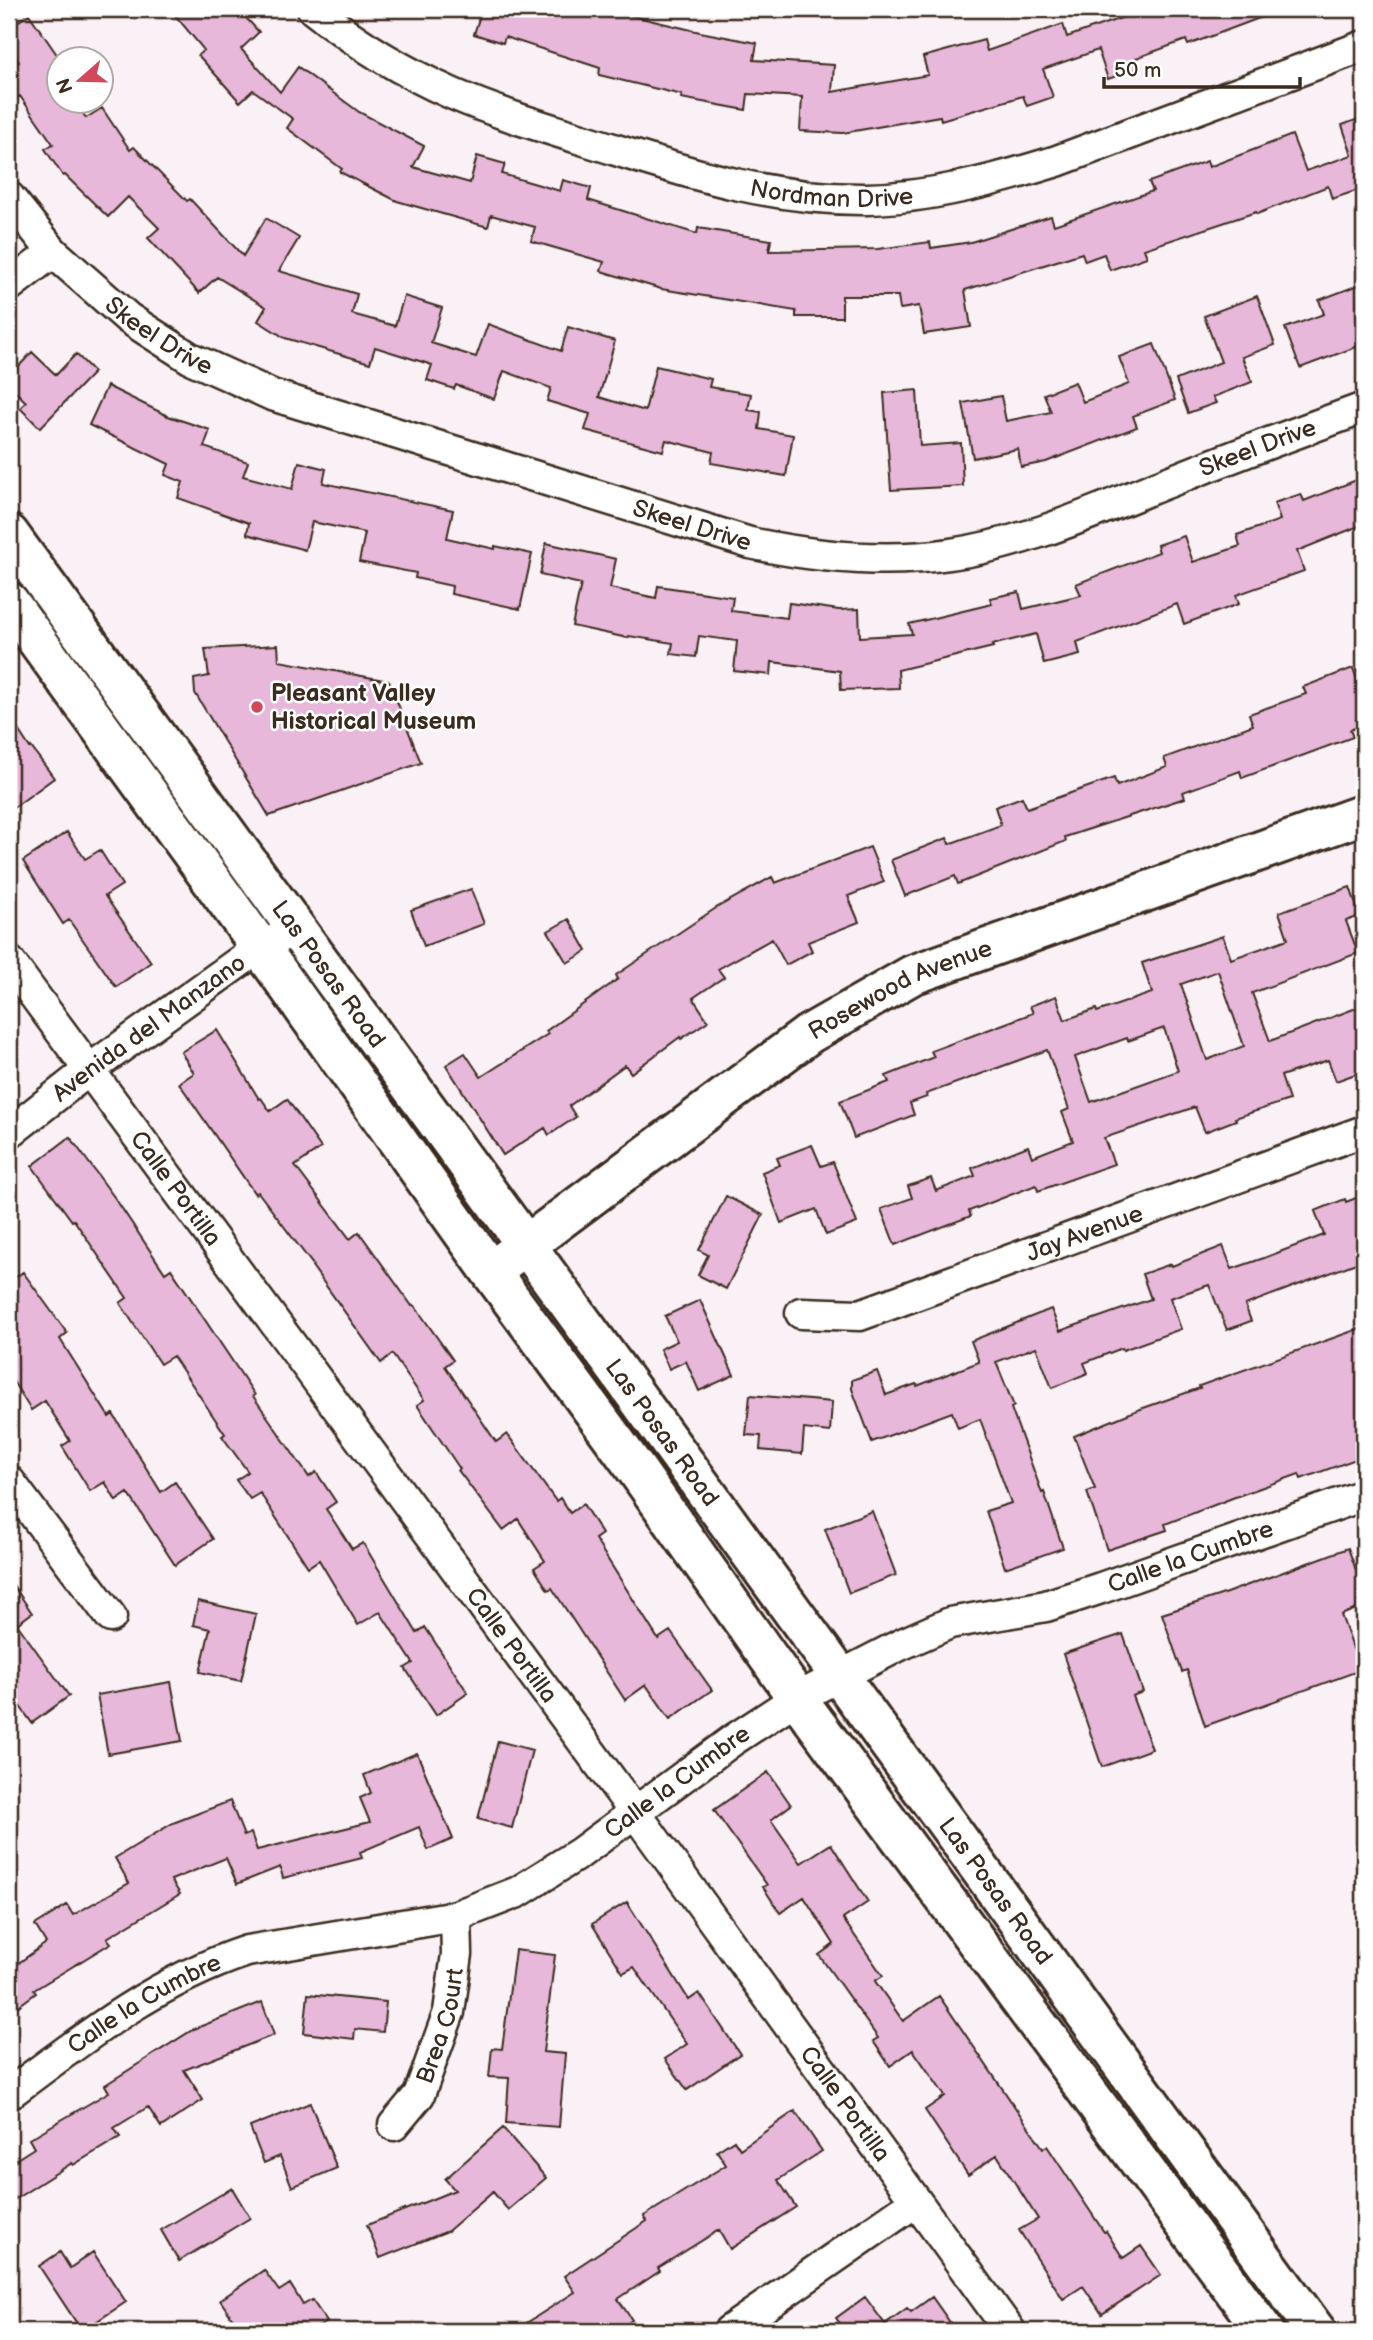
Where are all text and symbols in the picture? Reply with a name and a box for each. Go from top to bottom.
north arrow [46,46,116,116]
scale bar [1104,46,1300,90]
text: 50 m [1114,58,1161,83]
text: N [52,75,79,96]
street label: Nordman Drive [748,174,915,214]
street label: Skeel Drive [99,291,217,381]
street label: Skeel Drive [1195,413,1320,483]
street label: Skeel Drive [629,494,755,558]
place label: Pleasant Valley Historical Museum [271,679,476,736]
marker: Pleasant Valley Historical Museum [249,699,265,715]
street label: Las Posas Road [265,895,392,1053]
street label: Rosewood Avenue [803,934,996,1046]
street label: Avenida del Manzano [47,948,251,1108]
street label: Calle Portilla [124,1125,228,1252]
street label: Jay Avenue [1022,1199,1147,1268]
street label: Las Posas Road [599,1354,725,1512]
street label: Calle la Cumbre [1104,1514,1277,1599]
street label: Calle Portilla [460,1582,563,1709]
street label: Calle la Cumbre [599,1719,755,1845]
street label: Las Posas Road [932,1812,1059,1971]
street label: Calle la Cumbre [62,1948,225,2061]
street label: Brea Court [410,1966,470,2088]
street label: Calle Portilla [794,2040,897,2167]

